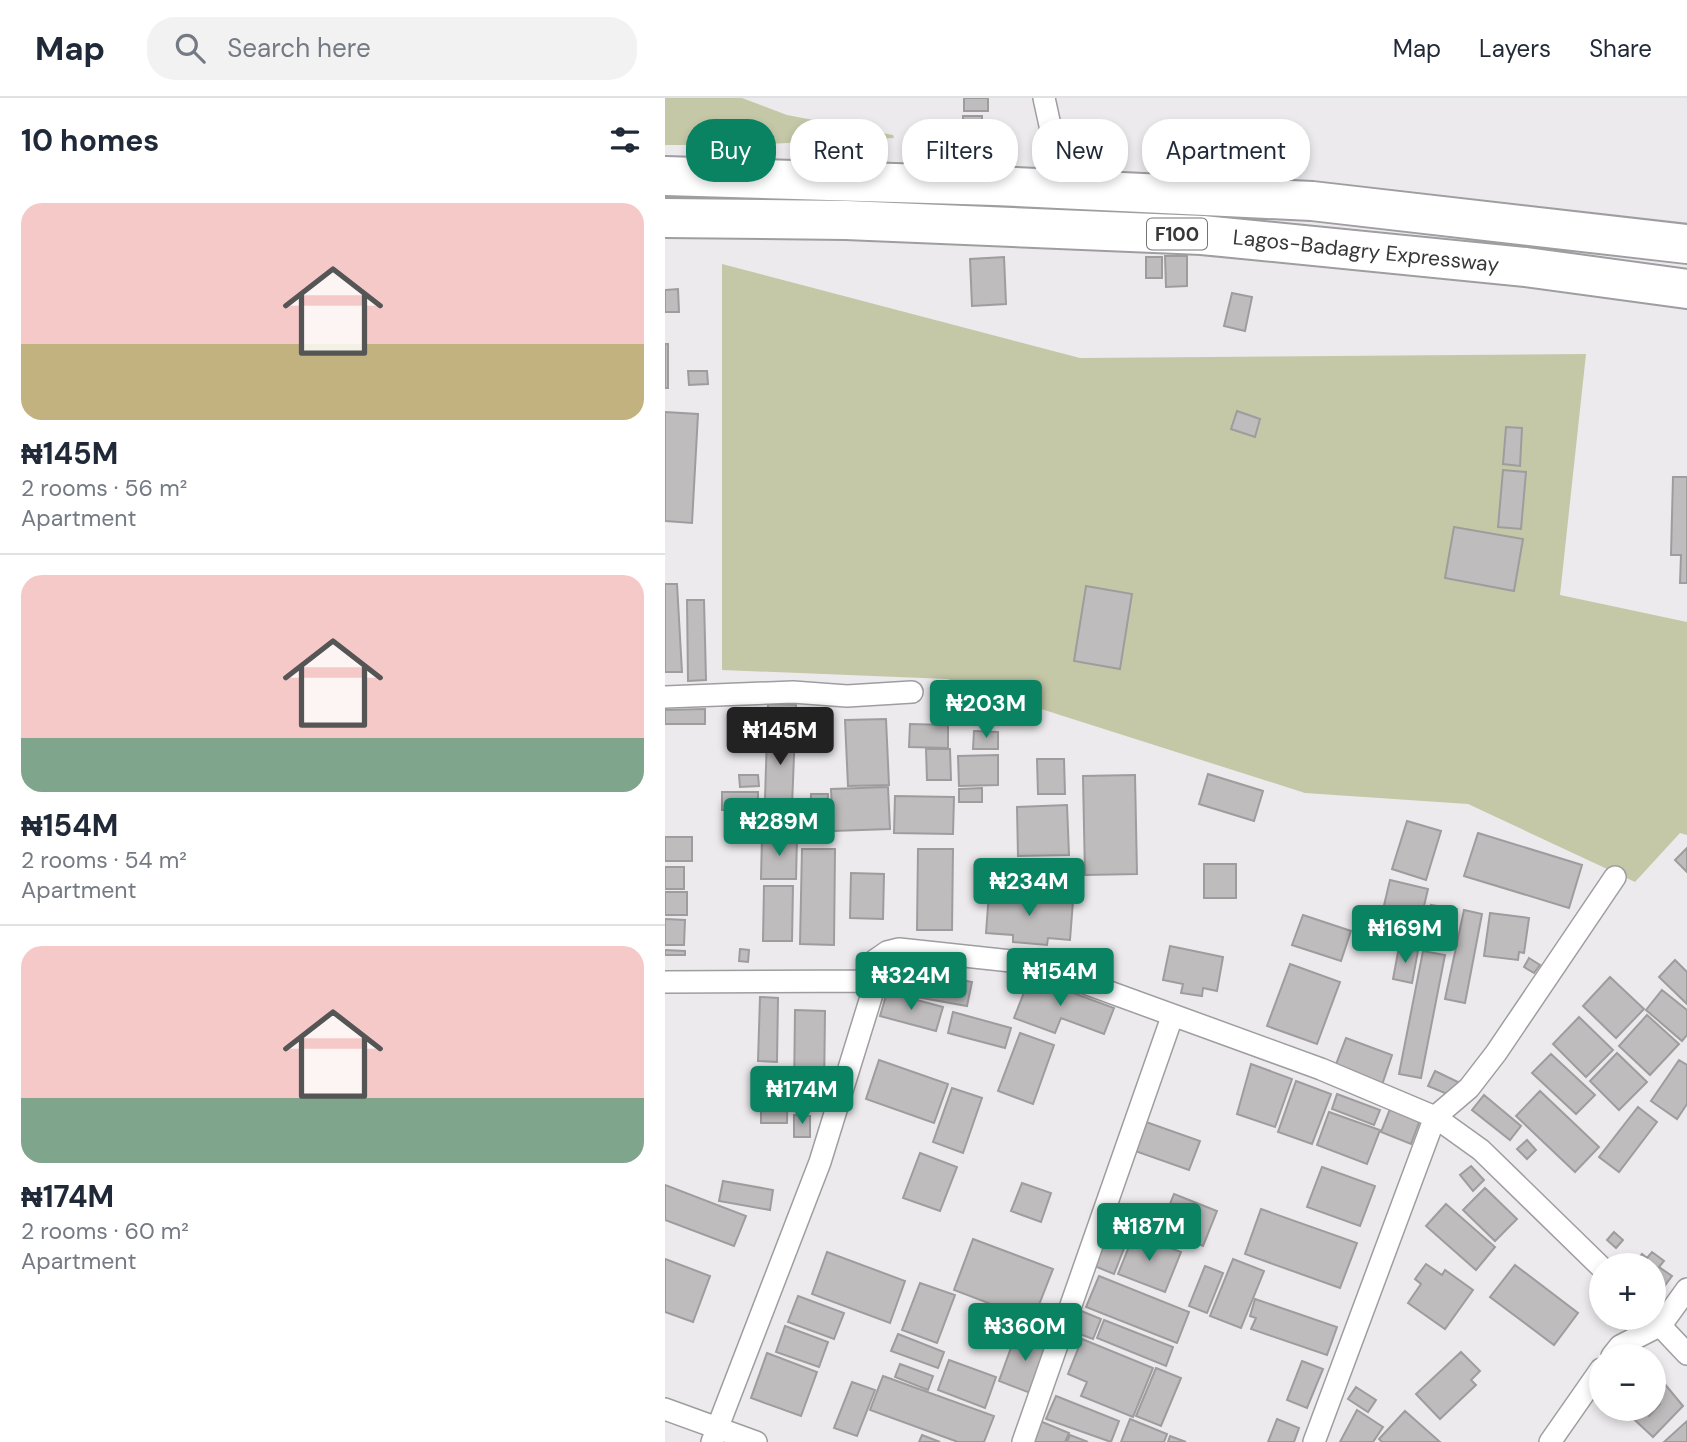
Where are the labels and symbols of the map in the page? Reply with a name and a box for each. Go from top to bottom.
road number: F100 [1147,218,1207,250]
street label: Lagos-Badagry Expressway [1232,223,1501,279]
pin: ₦203M [937,680,1035,740]
pin: ₦145M [731,708,829,767]
pin: ₦289M [730,798,828,858]
pin: ₦234M [980,858,1078,918]
pin: ₦169M [1356,906,1454,965]
pin: ₦154M [1011,948,1109,1008]
pin: ₦324M [862,953,960,1012]
pin: ₦174M [753,1066,851,1126]
pin: ₦187M [1100,1204,1198,1263]
pin: ₦360M [976,1304,1074,1363]

